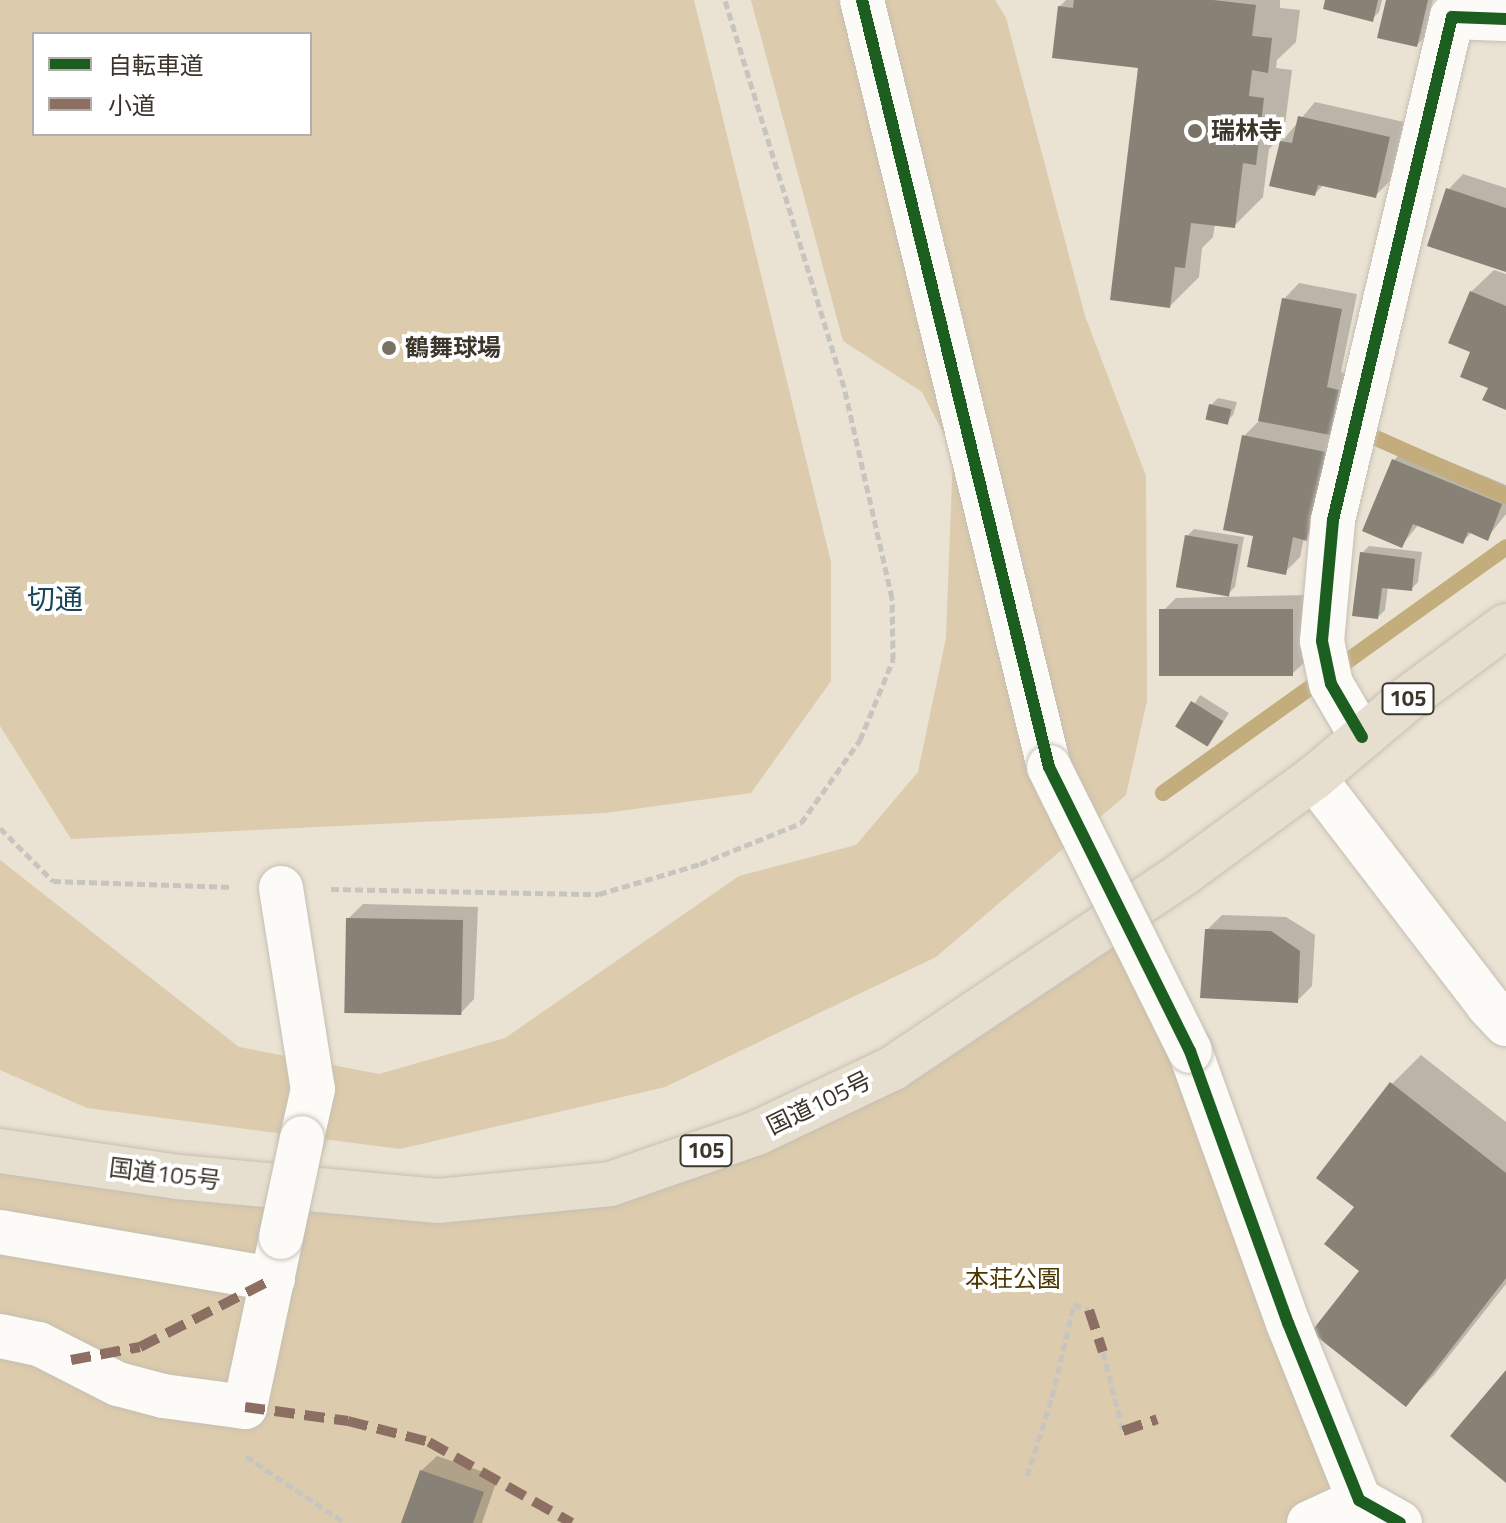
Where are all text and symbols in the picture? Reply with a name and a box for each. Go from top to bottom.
legend [32,32,312,136]
text: 自転車道 [108,47,204,83]
text: 小道 [108,87,156,123]
place label: 瑞林寺 [1211,117,1283,145]
marker: 瑞林寺 [1186,122,1204,140]
place label: 鶴舞球場 [405,334,501,362]
marker: 鶴舞球場 [380,339,398,357]
district label: 切通 [27,582,83,616]
road number: 105 [1380,681,1436,717]
street label: 国道105号 [762,1065,876,1141]
road number: 105 [678,1133,734,1169]
street label: 国道105号 [108,1153,222,1195]
park label: 本荘公園 [965,1265,1061,1293]

